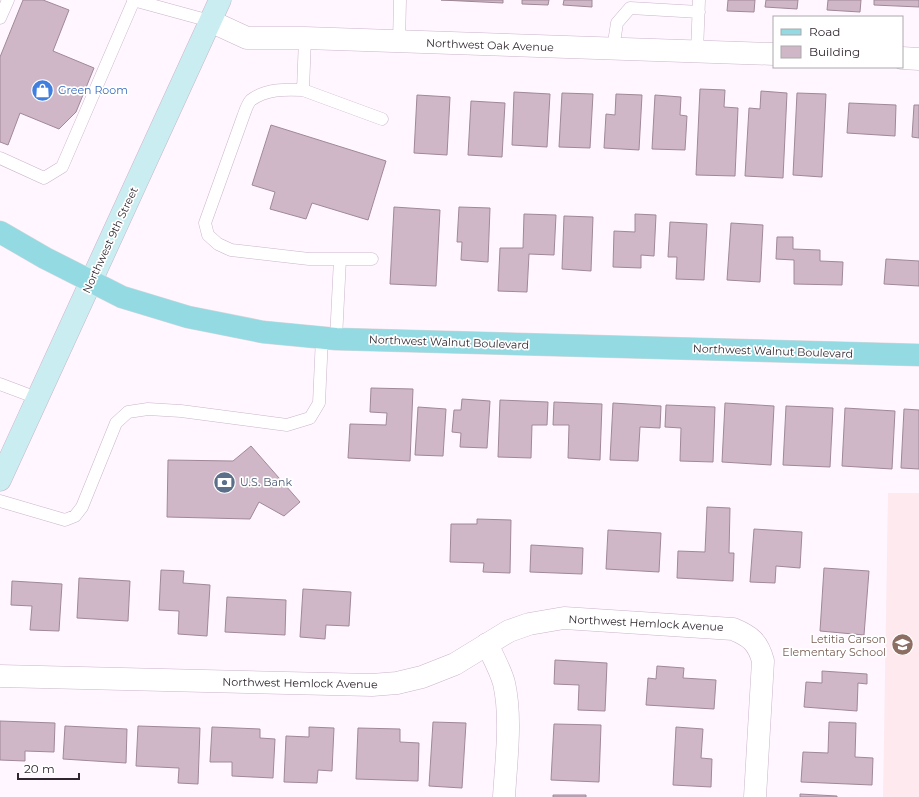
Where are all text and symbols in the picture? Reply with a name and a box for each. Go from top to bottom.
legend [773,16,903,68]
text: Road [809,24,840,39]
street label: Northwest Oak Avenue [426,36,554,54]
text: Building [809,44,860,59]
shop icon: Green Room [29,77,55,103]
place label: Green Room [58,83,128,97]
street label: Northwest 9th Street [79,184,141,295]
street label: Northwest Walnut Boulevard [369,332,529,352]
street label: Northwest Walnut Boulevard [693,341,853,361]
bank icon: U.S. Bank [212,469,238,495]
place label: U.S. Bank [240,475,292,489]
street label: Northwest Hemlock Avenue [568,612,724,634]
place label: Letitia Carson Elementary School [782,632,886,659]
school or university icon: Letitia Carson Elementary School [889,632,915,658]
street label: Northwest Hemlock Avenue [222,675,378,691]
scale bar [18,755,79,781]
text: 20 m [24,761,55,776]

